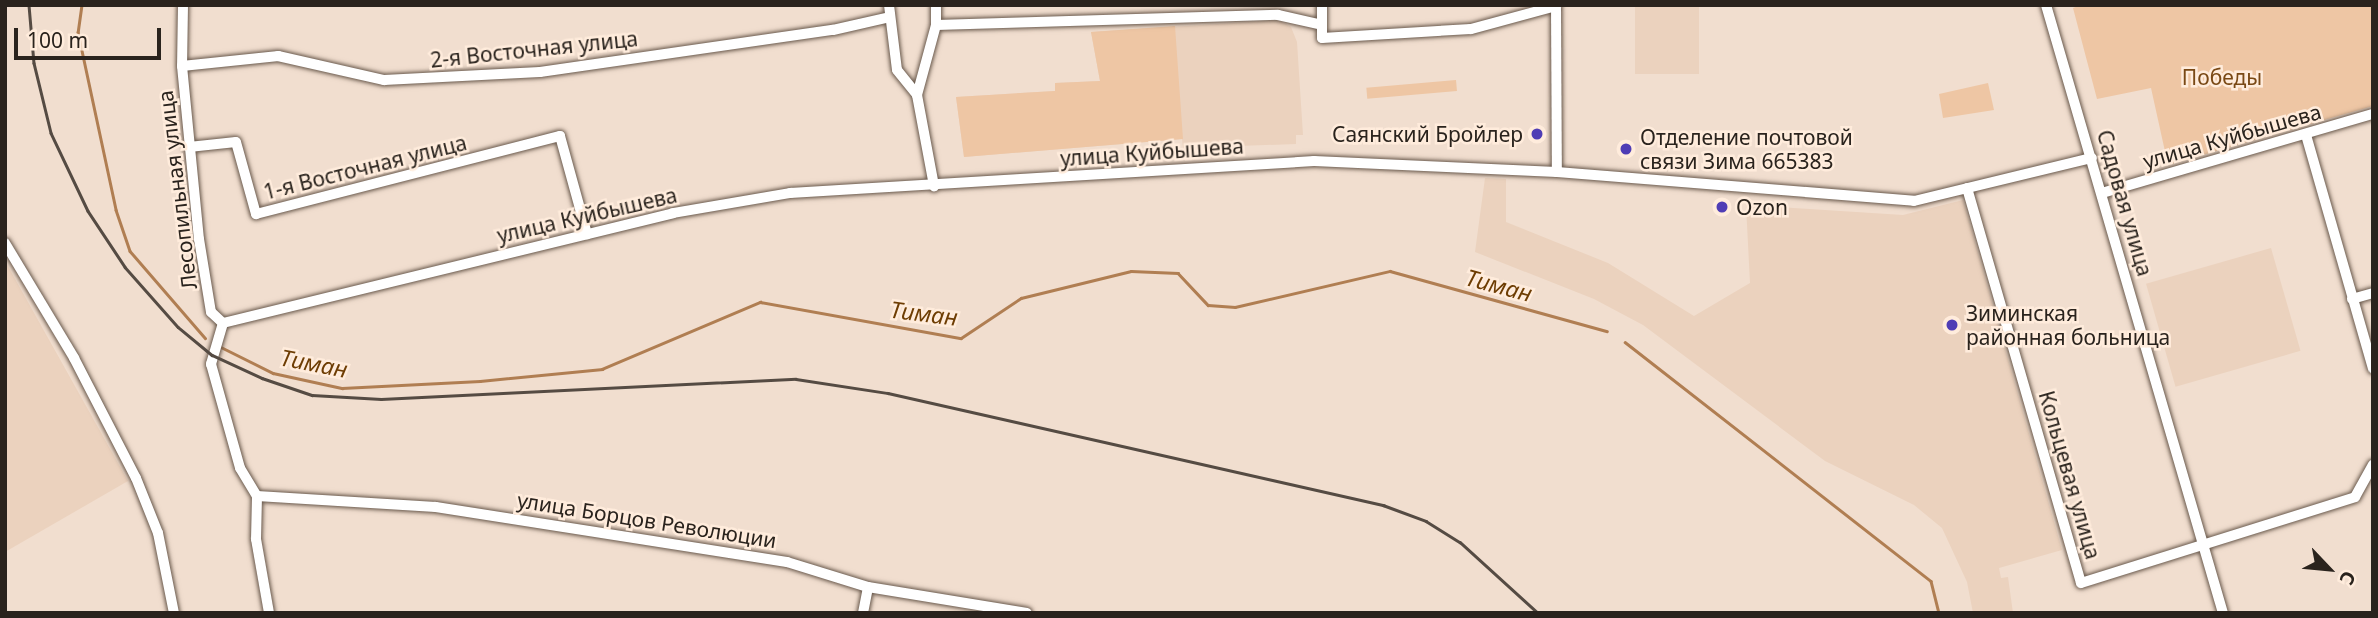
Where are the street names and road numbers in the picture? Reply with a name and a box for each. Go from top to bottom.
street label: 2-я Восточная улица [429,26,639,72]
street label: Лесопильная улица [152,89,202,291]
street label: улица Куйбышева [2140,99,2324,173]
street label: Садовая улица [2092,127,2158,279]
street label: 1-я Восточная улица [261,130,469,204]
street label: улица Куйбышева [1059,133,1245,171]
street label: улица Куйбышева [495,182,679,248]
street label: Кольцевая улица [2034,388,2106,562]
street label: улица Борцов Революции [516,487,778,553]

